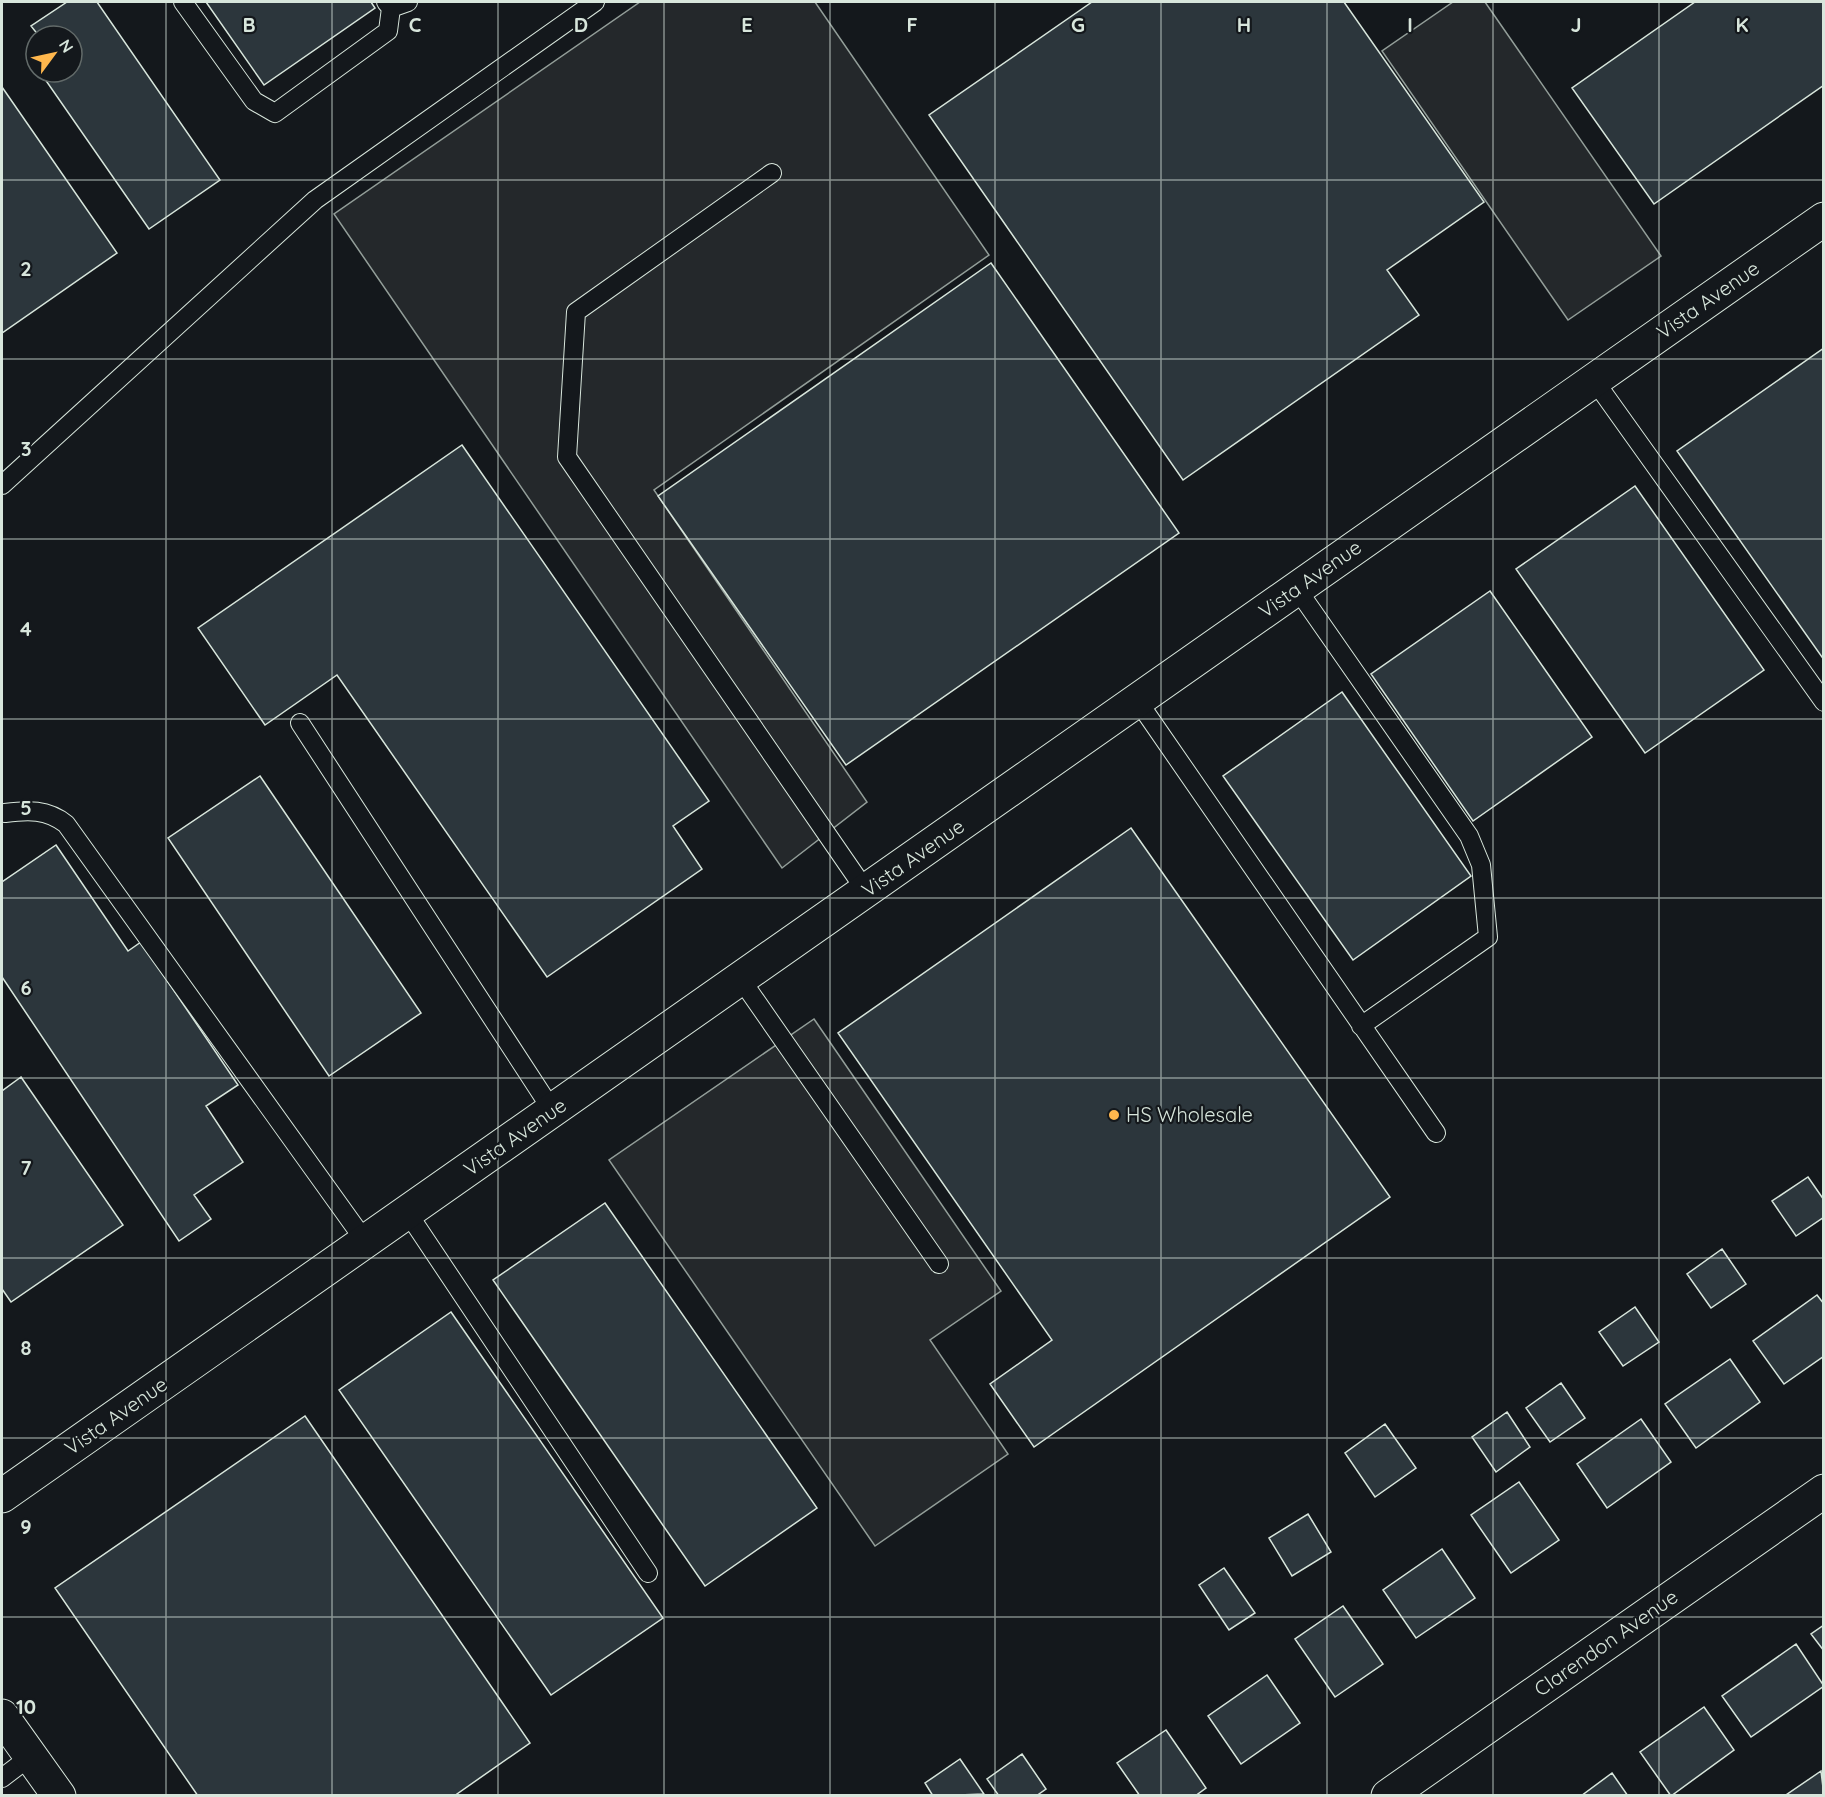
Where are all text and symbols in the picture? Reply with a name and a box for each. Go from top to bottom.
text: B [242,12,256,37]
text: C [409,12,422,37]
text: D [574,12,588,37]
text: E [741,12,753,37]
text: F [906,12,918,37]
text: G [1071,12,1085,37]
text: H [1237,12,1251,37]
text: I [1407,12,1413,37]
text: J [1570,12,1582,37]
text: K [1735,12,1749,37]
north arrow [24,24,84,84]
text: N [55,35,78,56]
street label: Vista Avenue [1652,255,1764,344]
text: 2 [20,256,32,281]
text: 3 [21,436,31,461]
street label: Vista Avenue [1254,534,1366,623]
text: 4 [20,616,32,641]
text: 5 [20,795,32,820]
street label: Vista Avenue [857,813,969,902]
text: 6 [20,975,32,1000]
street label: Vista Avenue [459,1092,571,1181]
place label: HS Wholesale [1126,1102,1253,1127]
marker: HS Wholesale [1107,1108,1121,1122]
text: 7 [21,1155,32,1180]
text: 8 [21,1335,32,1360]
street label: Vista Avenue [60,1371,172,1460]
text: 9 [20,1514,32,1539]
street label: Clarendon Avenue [1529,1584,1682,1701]
text: 10 [16,1694,36,1719]

